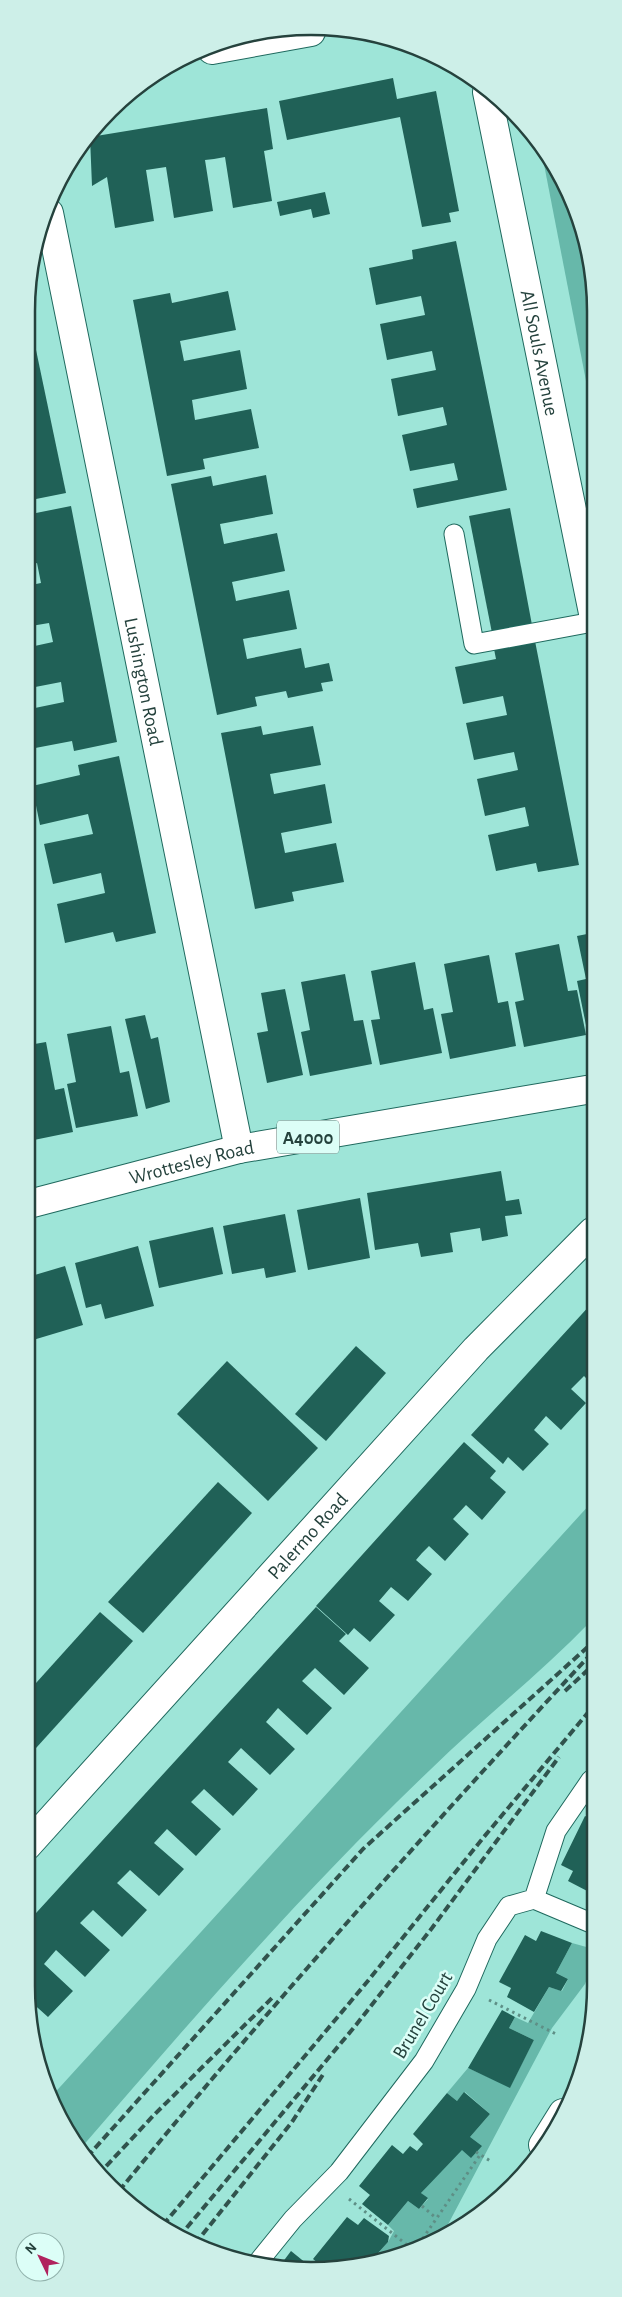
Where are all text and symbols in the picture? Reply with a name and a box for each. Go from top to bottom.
street label: All Souls Avenue [517,288,562,418]
street label: Lushington Road [120,616,166,748]
road number: A4000 [277,1120,339,1154]
street label: Wrottesley Road [127,1138,256,1188]
street label: Palermo Road [264,1489,352,1584]
street label: Brunel Court [389,1968,457,2062]
north arrow [15,2232,65,2282]
text: N [23,2240,40,2257]

